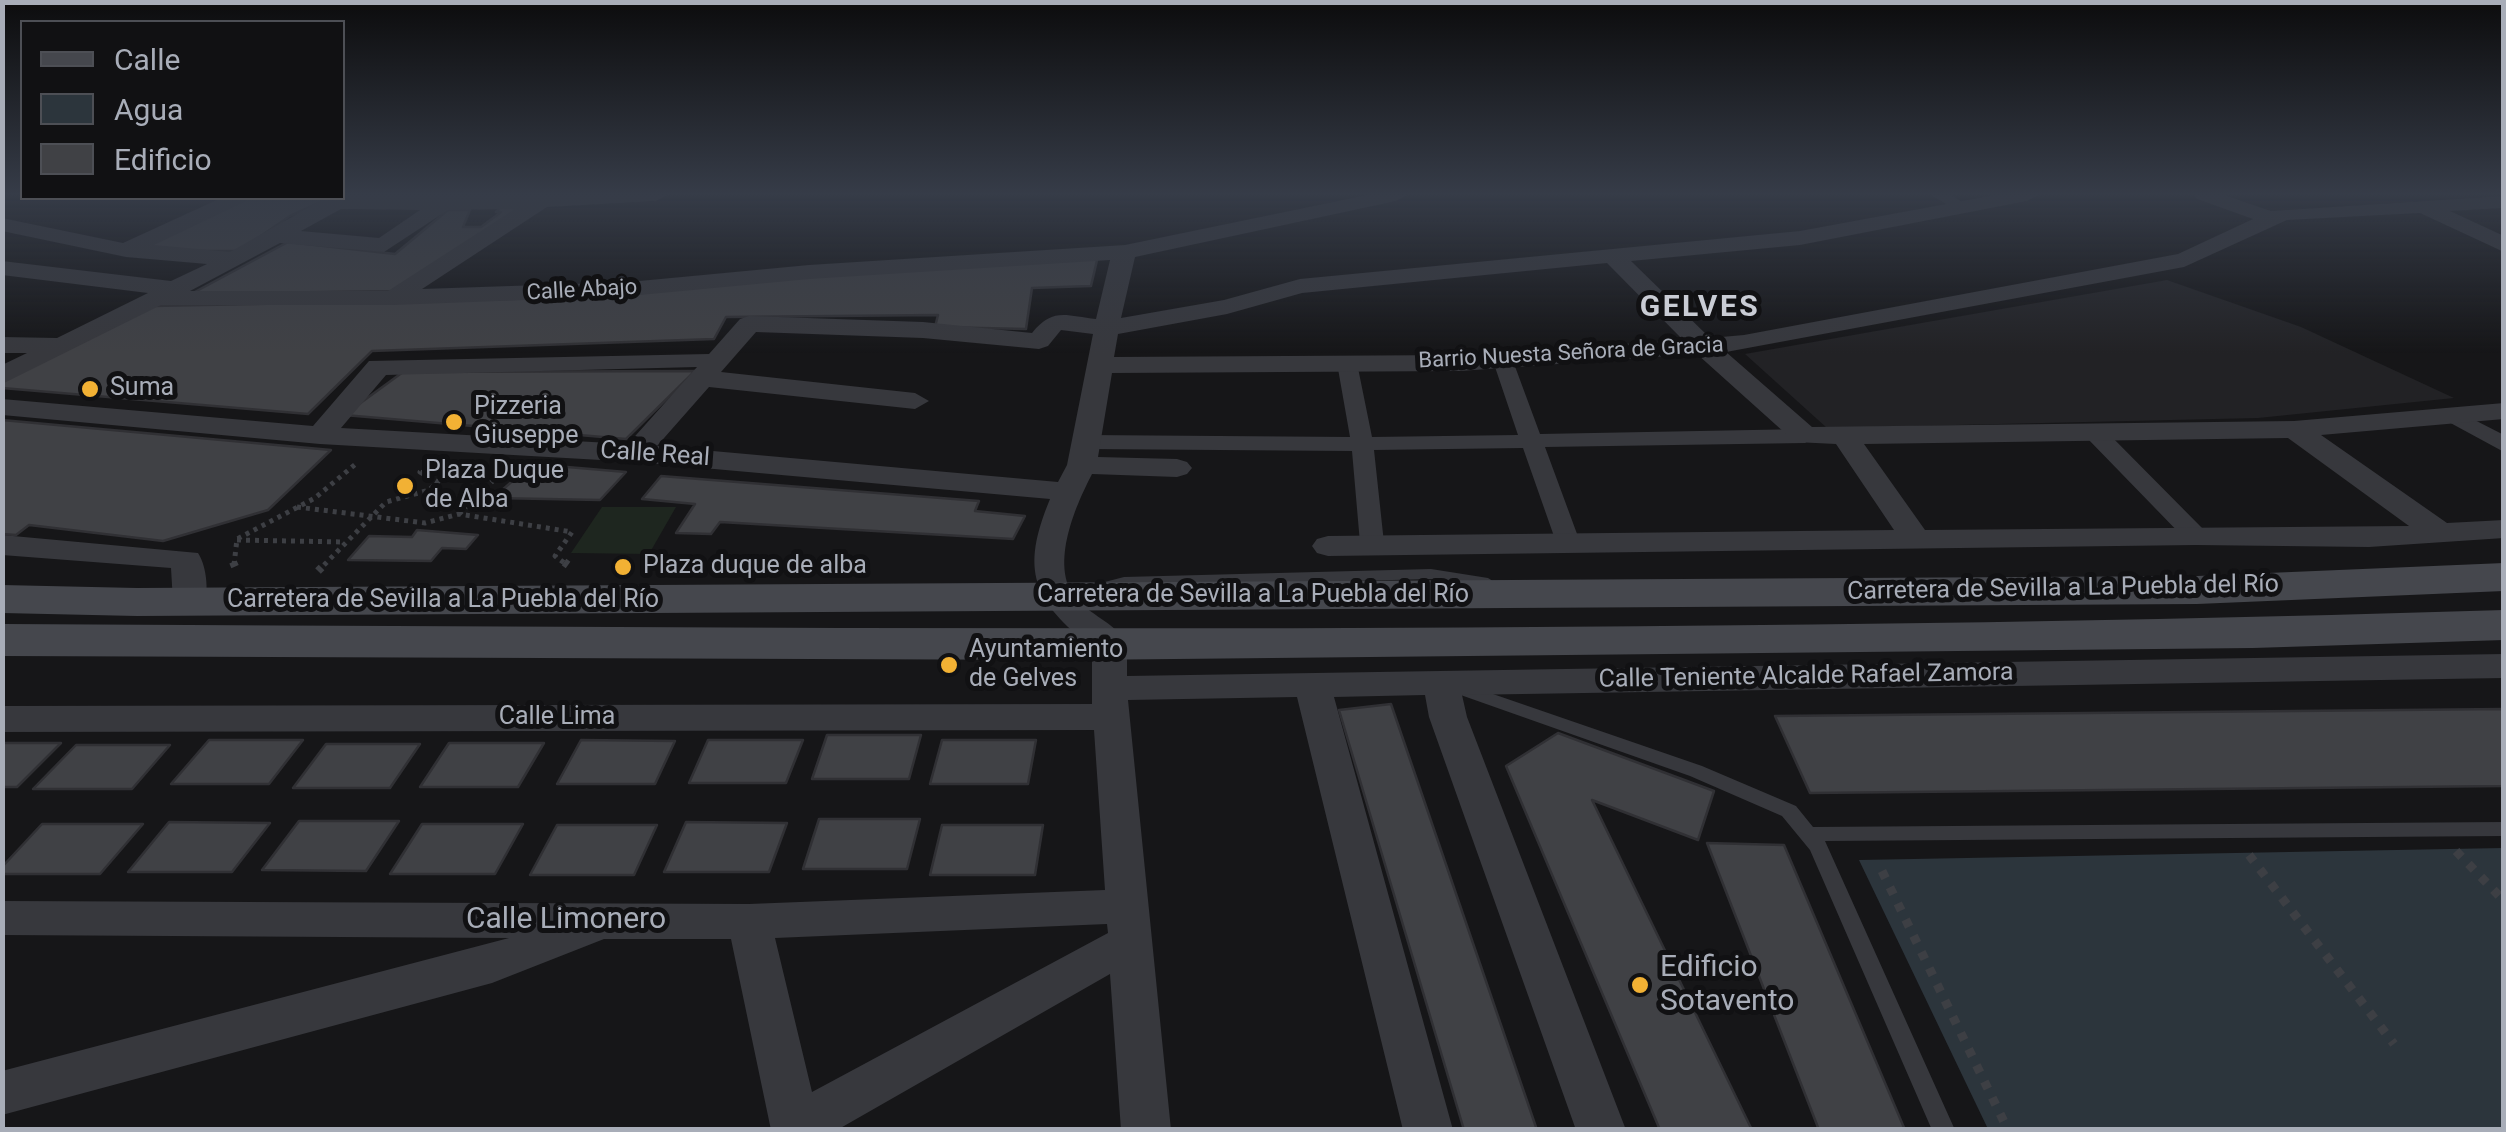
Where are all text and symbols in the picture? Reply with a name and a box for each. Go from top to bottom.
legend [20,20,345,200]
text: Calle [114,42,180,77]
text: Agua [114,92,183,127]
text: Edificio [114,142,212,177]
street label: Calle Abajo [526,275,638,307]
district label: GELVES [1640,290,1760,326]
street label: Barrio Nuesta Señora de Gracia [1418,333,1724,375]
place label: Suma [110,374,174,404]
marker: Suma [79,378,101,400]
place label: Pizzeria Giuseppe [474,393,578,452]
marker: Pizzeria Giuseppe [443,411,465,433]
street label: Calle Real [599,436,711,474]
place label: Plaza Duque de Alba [425,457,564,516]
marker: Plaza Duque de Alba [394,475,416,497]
place label: Plaza duque de alba [643,552,867,582]
marker: Plaza duque de alba [612,556,634,578]
street label: Carretera de Sevilla a La Puebla del Río [1847,570,2279,608]
street label: Carretera de Sevilla a La Puebla del Río [1037,581,1469,611]
street label: Carretera de Sevilla a La Puebla del Río [227,586,659,616]
place label: Ayuntamiento de Gelves [969,636,1123,695]
marker: Ayuntamiento de Gelves [938,654,960,676]
street label: Calle Teniente Alcalde Rafael Zamora [1598,658,2014,696]
street label: Calle Lima [499,703,615,733]
street label: Calle Limonero [466,902,666,938]
place label: Edificio Sotavento [1660,950,1794,1020]
marker: Edificio Sotavento [1629,974,1651,996]

